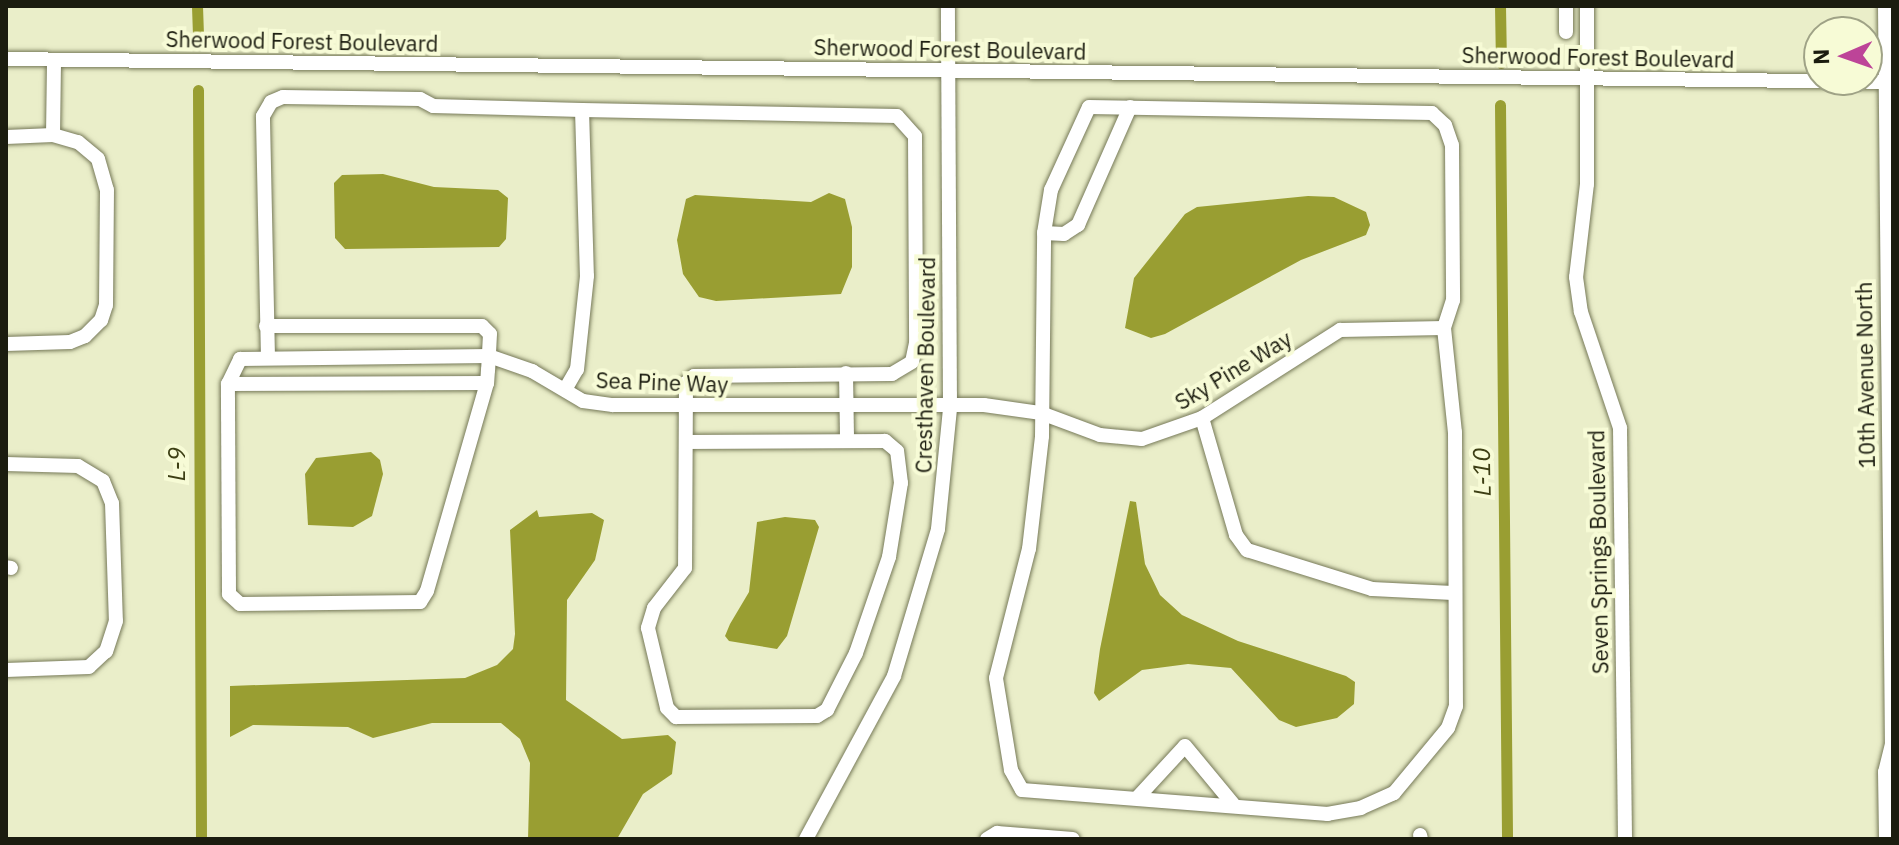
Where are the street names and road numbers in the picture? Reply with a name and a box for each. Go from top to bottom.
street label: Sherwood Forest Boulevard [165,25,439,57]
street label: Sherwood Forest Boulevard [813,33,1087,65]
street label: Sherwood Forest Boulevard [1461,41,1735,73]
street label: Cresthaven Boulevard [910,256,940,474]
street label: 10th Avenue North [1850,281,1880,469]
street label: Sky Pine Way [1170,325,1296,415]
street label: Sea Pine Way [595,366,729,398]
street label: Seven Springs Boulevard [1583,430,1613,674]

